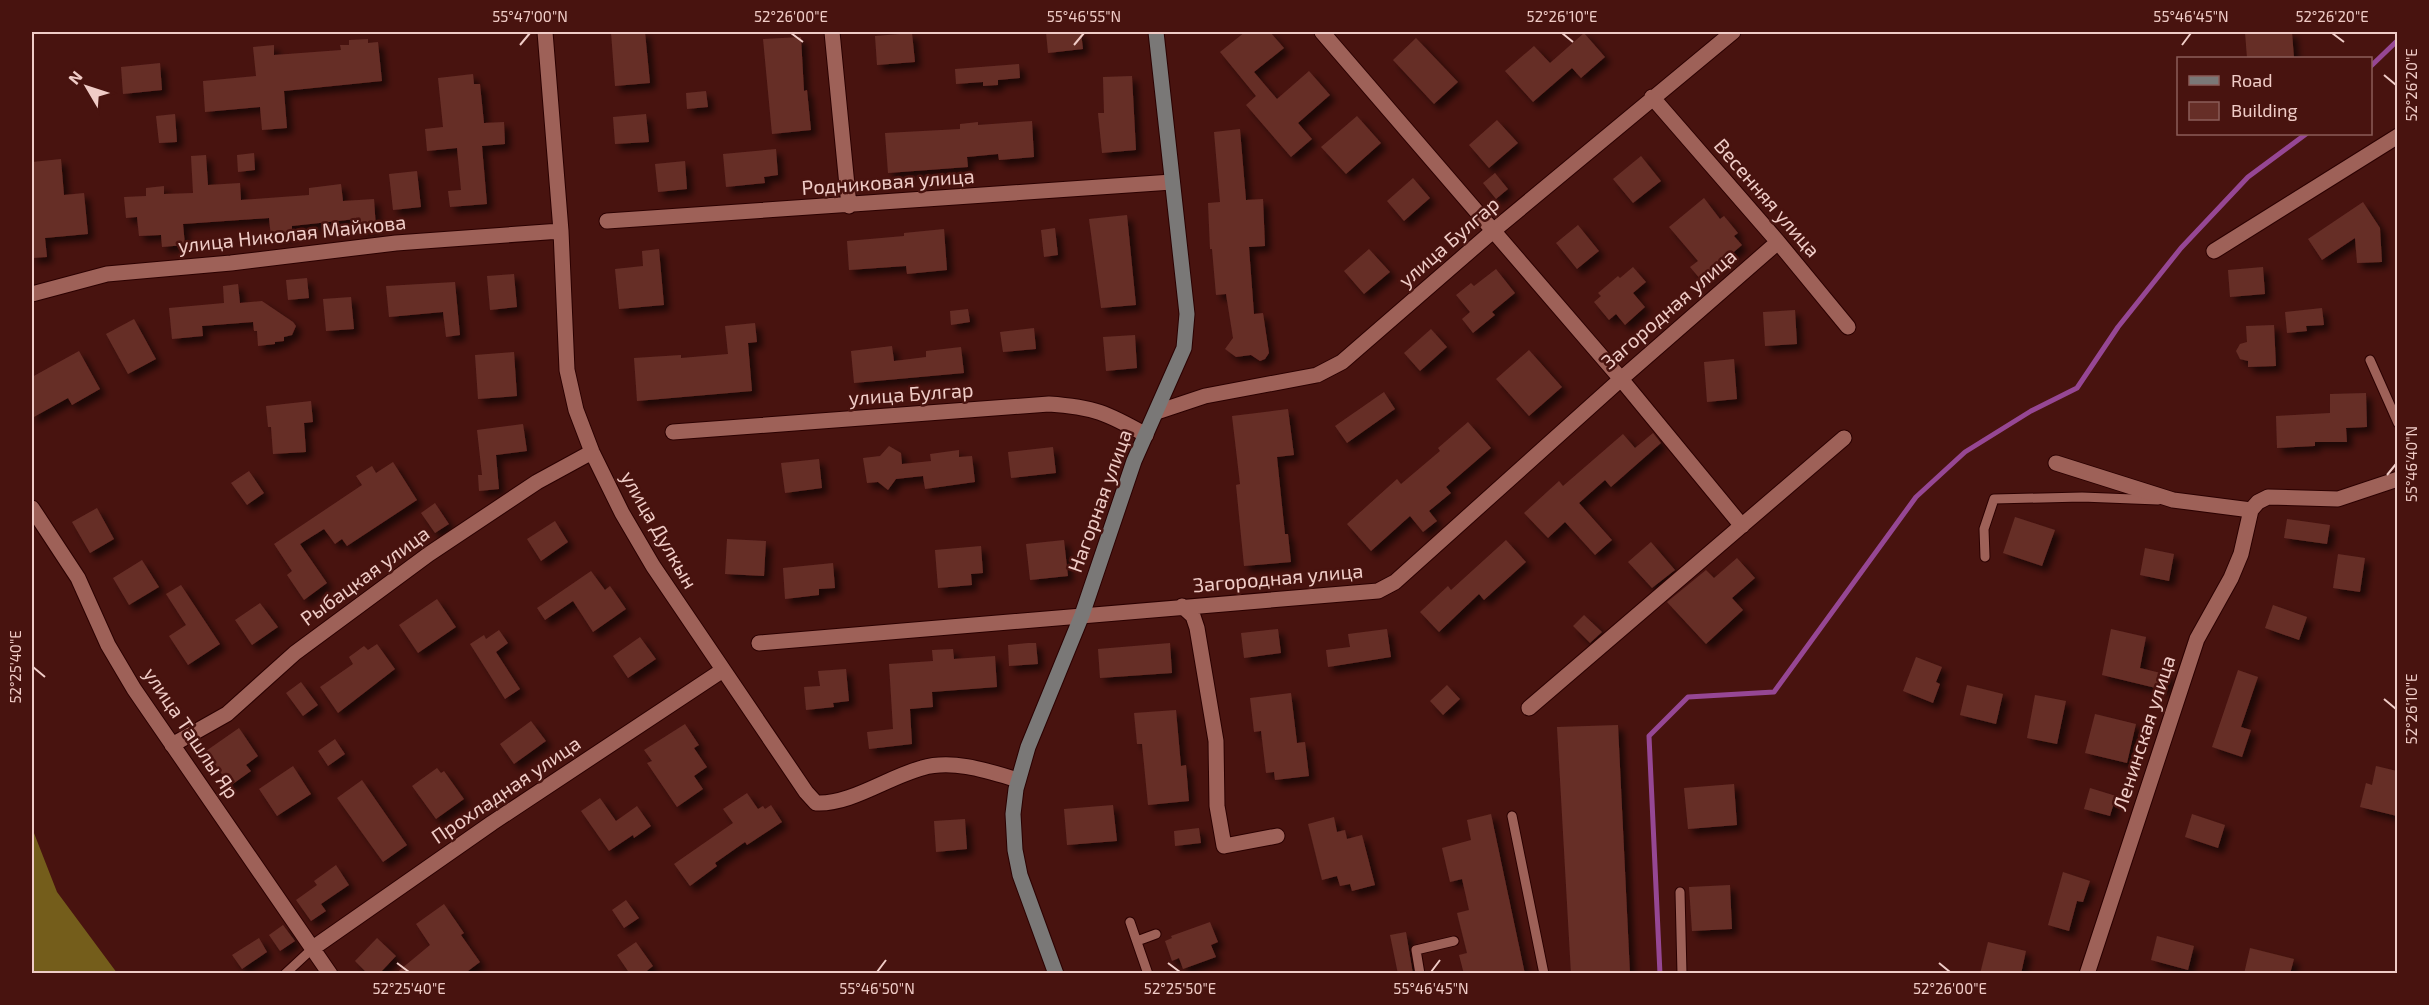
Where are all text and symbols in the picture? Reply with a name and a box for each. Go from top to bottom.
text: 55°47'00"N [492,7,568,25]
text: 52°26'00"E [754,7,828,25]
text: 55°46'55"N [1047,7,1121,25]
text: 52°26'10"E [1527,7,1597,25]
text: 55°46'45"N [2153,7,2229,25]
text: 52°26'20"E [2295,7,2369,25]
text: 52°26'20"E [2402,48,2420,122]
north arrow [57,57,117,117]
legend [2177,57,2372,135]
text: N [64,67,86,88]
text: Road [2231,69,2272,91]
text: Building [2231,99,2298,121]
street label: Весенняя улица [1709,133,1826,262]
street label: Родниковая улица [801,163,975,200]
street label: улица Булгар [1393,191,1504,292]
street label: улица Николая Майкова [177,209,407,258]
street label: Загородная улица [1596,243,1741,374]
street label: улица Булгар [848,377,974,410]
street label: Нагорная улица [1062,426,1137,576]
text: 55°46'40"N [2402,426,2420,502]
street label: улица Дулкын [616,466,703,593]
street label: Рыбацкая улица [295,520,434,631]
street label: Загородная улица [1192,558,1364,597]
text: 52°25'40"E [6,630,24,704]
street label: Ленинская улица [2107,652,2180,814]
street label: улица Ташлы Яр [138,662,245,803]
text: 52°26'10"E [2402,674,2420,744]
street label: Прохладная улица [426,730,585,849]
text: 52°25'40"E [372,979,446,997]
text: 55°46'50"N [839,979,915,997]
text: 52°25'50"E [1144,979,1216,997]
text: 55°46'45"N [1393,979,1469,997]
text: 52°26'00"E [1913,979,1987,997]

